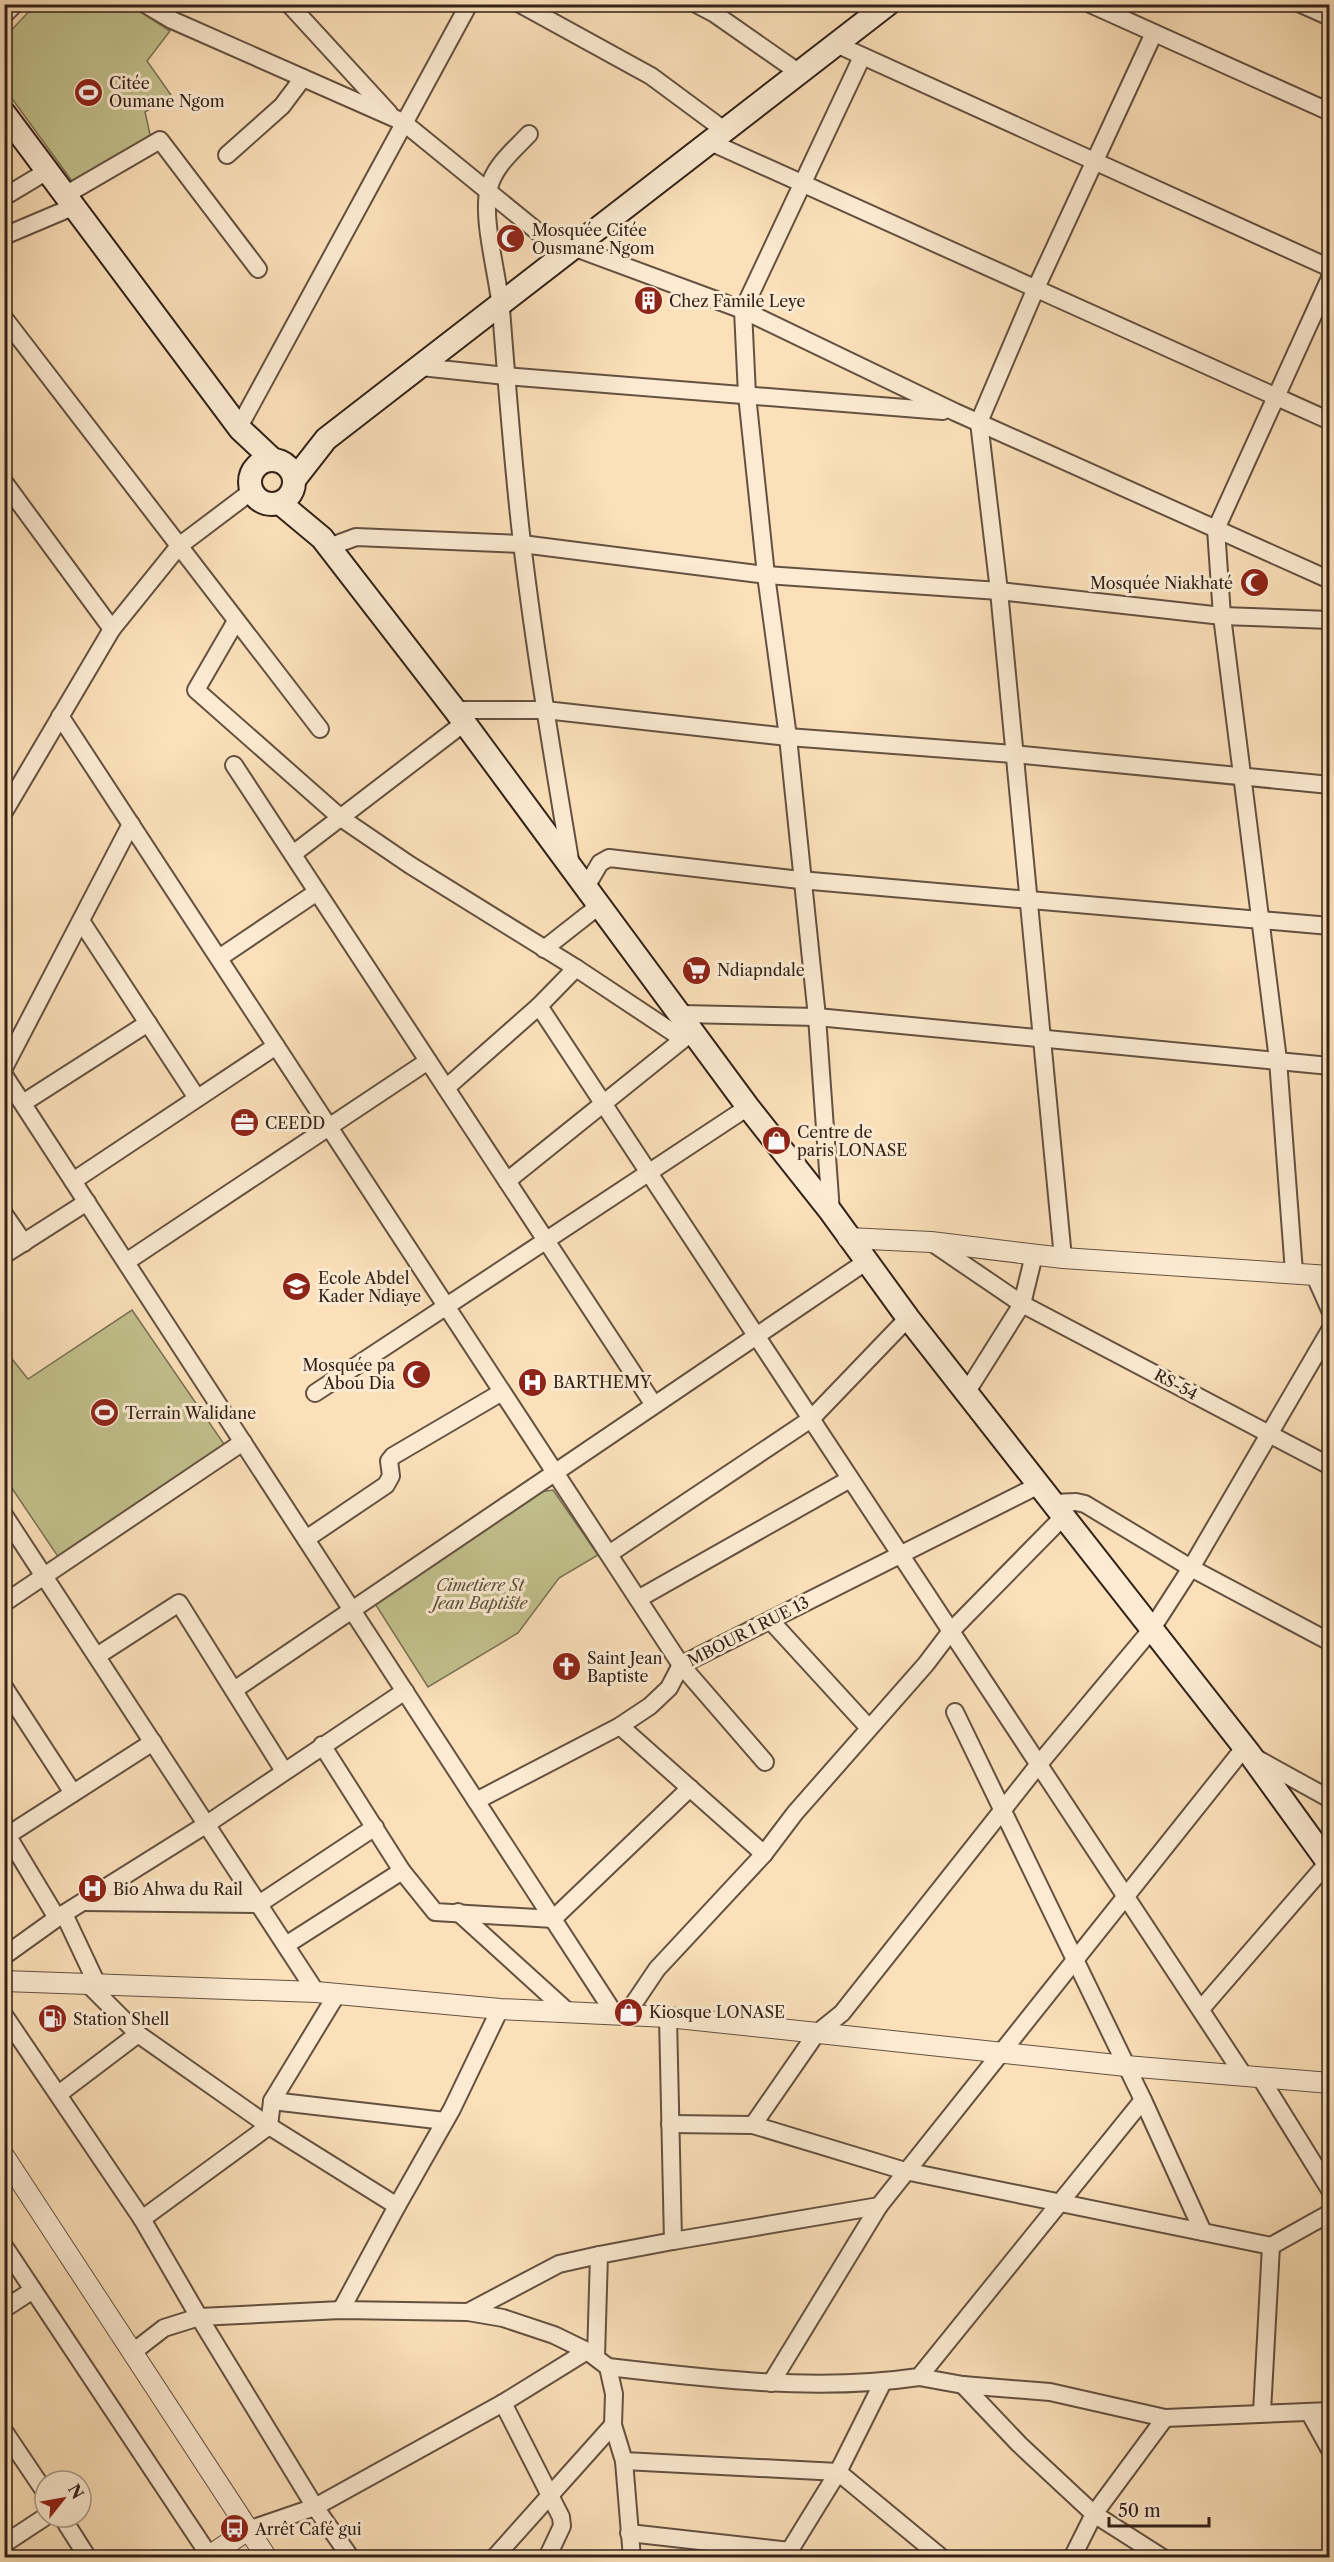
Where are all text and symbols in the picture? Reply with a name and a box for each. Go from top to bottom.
place label: Citée Oumane Ngom [109,73,225,111]
sports icon: Citée Oumane Ngom [72,76,104,108]
place label: Mosquée Citée Ousmane Ngom [532,220,655,258]
mosque icon: Mosquée Citée Ousmane Ngom [495,223,527,255]
building icon: Chez Famile Leye [632,285,664,317]
place label: Chez Famile Leye [669,291,805,311]
mosque icon: Mosquée Niakhaté [1238,567,1270,599]
place label: Mosquée Niakhaté [1090,573,1233,593]
supermarket icon: Ndiapndale [680,954,712,986]
place label: Ndiapndale [717,960,805,980]
office icon: CEEDD [228,1107,260,1139]
place label: CEEDD [265,1113,325,1133]
place label: Centre de paris LONASE [797,1122,907,1160]
shop icon: Centre de paris LONASE [760,1125,792,1157]
place label: Ecole Abdel Kader Ndiaye [318,1268,421,1306]
school or university icon: Ecole Abdel Kader Ndiaye [281,1271,313,1303]
place label: Mosquée pa Abou Dia [302,1355,396,1393]
mosque icon: Mosquée pa Abou Dia [400,1358,432,1390]
street label: RS-54 [1151,1364,1201,1404]
hospital icon: BARTHEMY [516,1366,548,1398]
place label: BARTHEMY [553,1372,652,1392]
sports icon: Terrain Walidane [88,1397,120,1429]
place label: Terrain Walidane [125,1403,256,1423]
park label: Cimetiere St Jean Baptiste [428,1575,529,1613]
street label: MBOUR 1 RUE 13 [684,1592,812,1670]
place label: Saint Jean Baptiste [587,1648,663,1686]
church icon: Saint Jean Baptiste [550,1651,582,1683]
hospital icon: Bio Ahwa du Rail [76,1873,108,1905]
place label: Bio Ahwa du Rail [113,1879,243,1899]
shop icon: Kiosque LONASE [612,1996,644,2028]
place label: Kiosque LONASE [649,2002,785,2022]
fuel station icon: Station Shell [36,2003,68,2035]
place label: Station Shell [73,2009,170,2029]
north arrow [33,2469,93,2529]
text: N [64,2480,88,2502]
scale bar [1109,2490,1210,2528]
text: 50 m [1118,2500,1161,2522]
bus stop icon: Arrêt Café gui [218,2513,250,2545]
place label: Arrêt Café gui [254,2519,362,2539]

